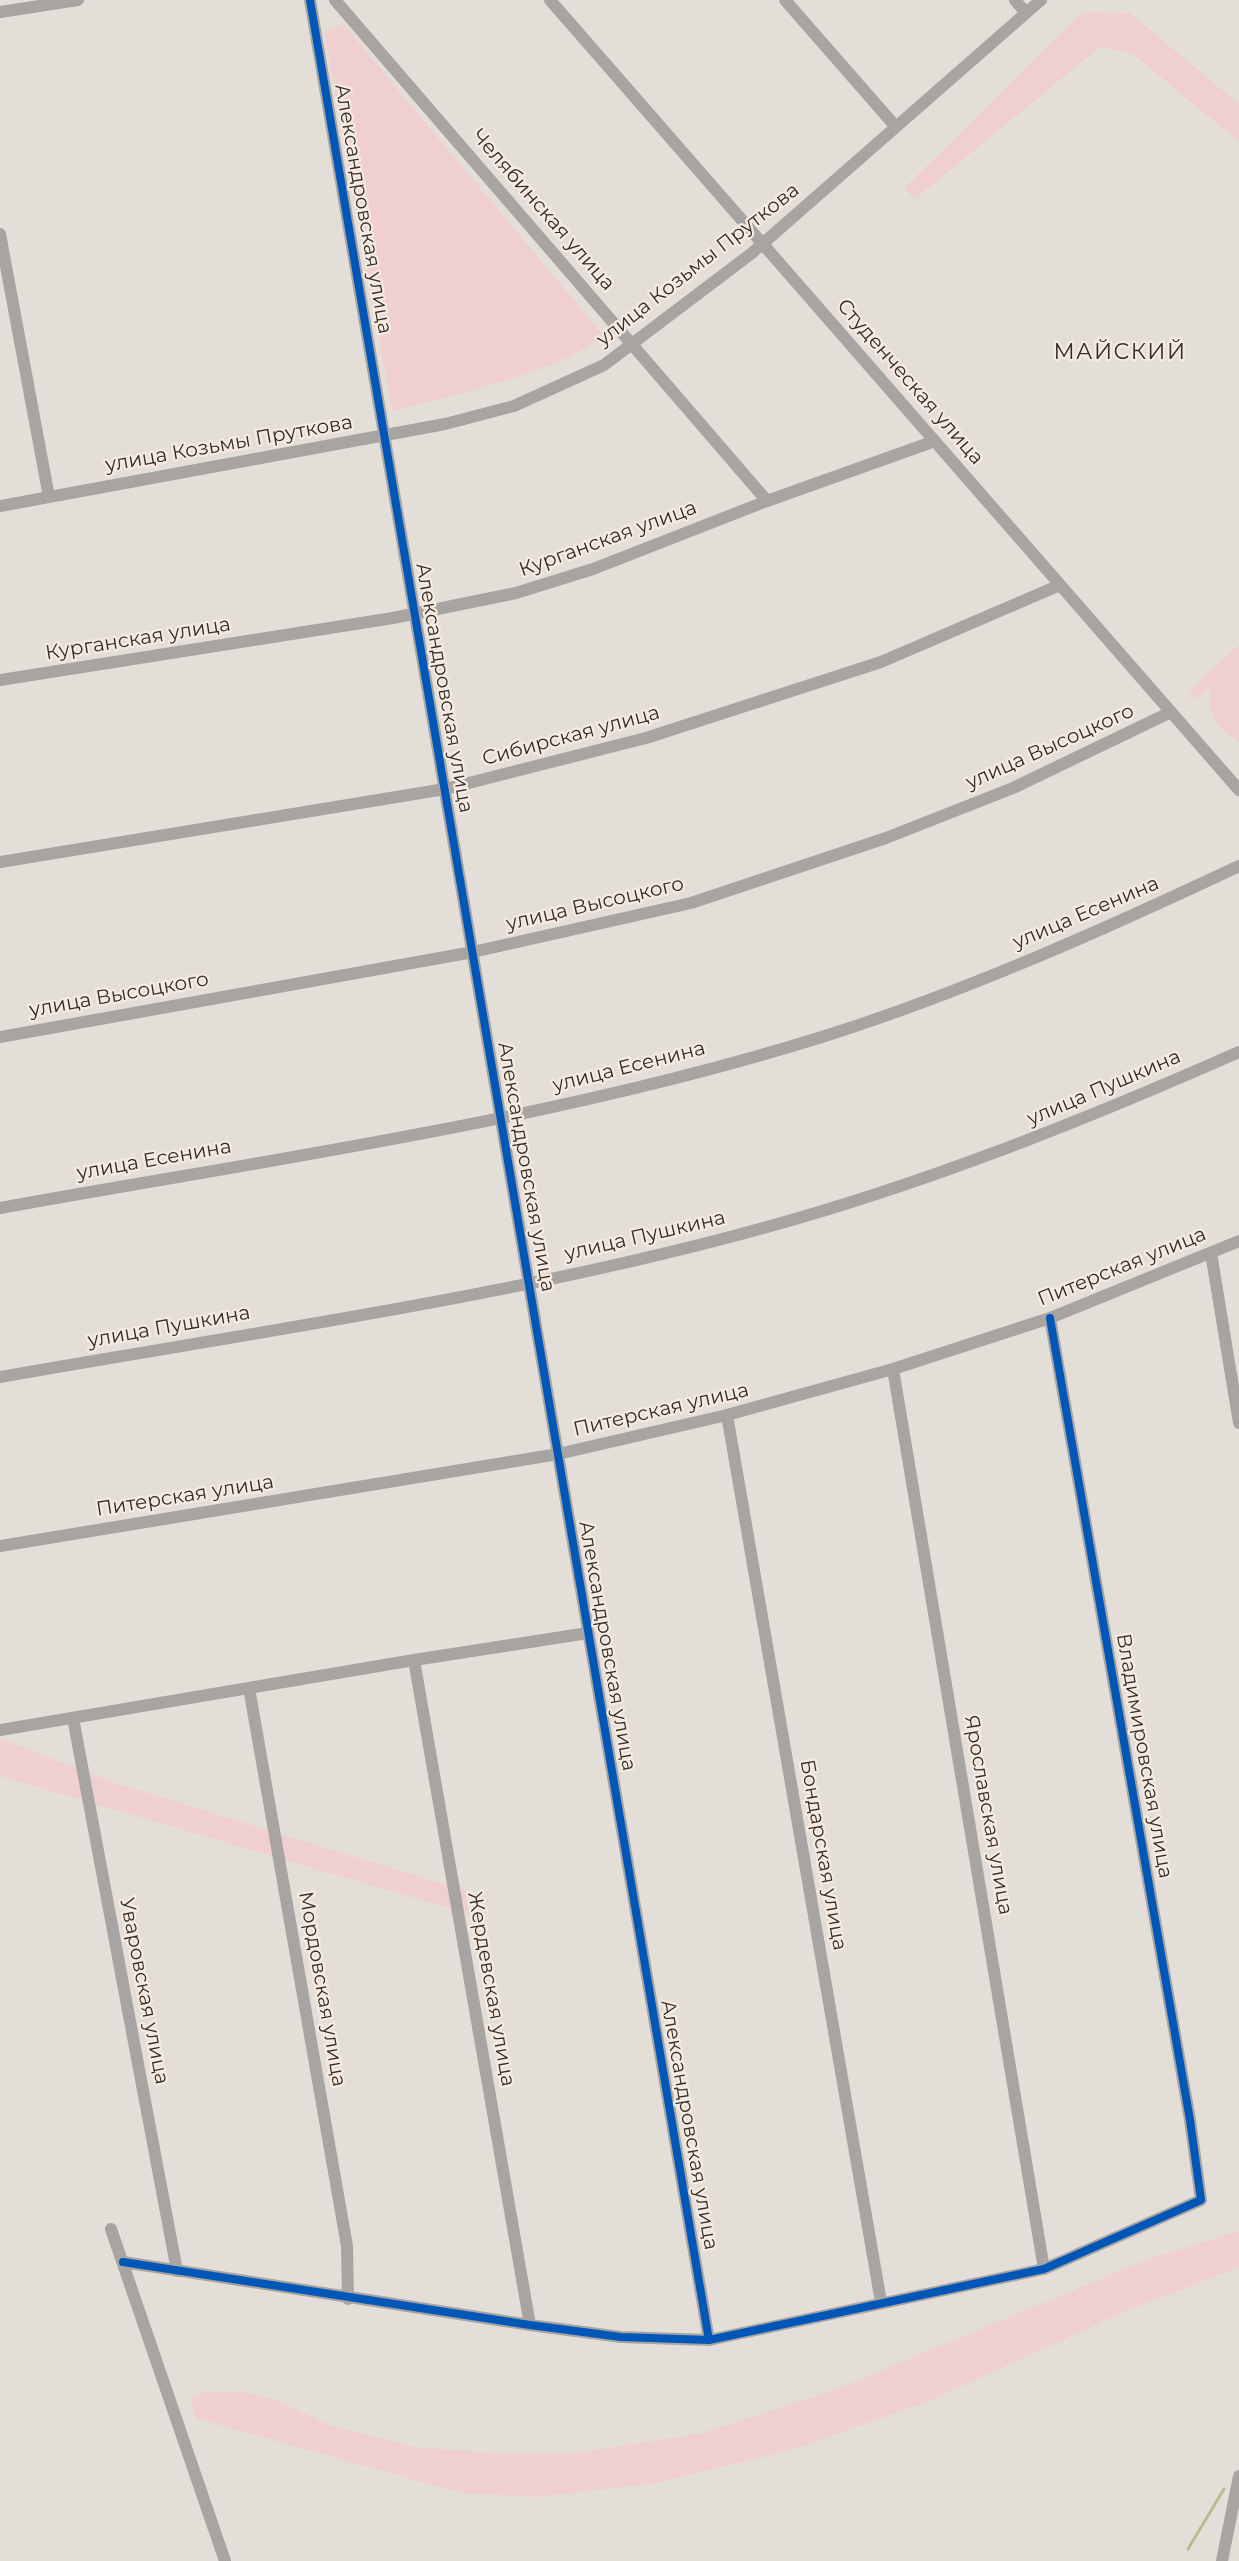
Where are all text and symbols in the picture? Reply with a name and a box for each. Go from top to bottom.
street label: Александровская улица [329,82,397,336]
street label: Челябинская улица [466,124,620,296]
street label: улица Козьмы Пруткова [592,178,804,352]
street label: Студенческая улица [832,294,988,470]
district label: МАЙСКИЙ [1053,340,1187,366]
street label: улица Козьмы Пруткова [103,410,355,478]
street label: Курганская улица [516,496,700,582]
street label: Александровская улица [410,561,478,815]
street label: Курганская улица [44,613,232,665]
street label: улица Высоцкого [962,699,1138,795]
street label: Сибирская улица [480,701,662,771]
street label: улица Есенина [1009,871,1163,955]
street label: улица Высоцкого [504,872,686,936]
street label: улица Высоцкого [28,967,210,1023]
street label: улица Есенина [550,1036,708,1098]
street label: Александровская улица [492,1040,560,1294]
street label: улица Пушкина [1024,1045,1184,1131]
street label: улица Есенина [75,1135,233,1185]
street label: улица Пушкина [562,1206,728,1266]
street label: Питерская улица [1034,1222,1210,1312]
street label: улица Пушкина [86,1301,252,1353]
street label: Питерская улица [571,1378,751,1442]
street label: Питерская улица [94,1470,276,1522]
street label: Александровская улица [573,1519,641,1773]
street label: Владимировская улица [1111,1632,1177,1880]
street label: Ярославская улица [959,1713,1017,1917]
street label: Бондарская улица [794,1758,852,1952]
street label: Мордовская улица [293,1890,351,2088]
street label: Жердевская улица [462,1890,520,2088]
street label: Уваровская улица [114,1896,174,2086]
street label: Александровская улица [655,1998,723,2252]

